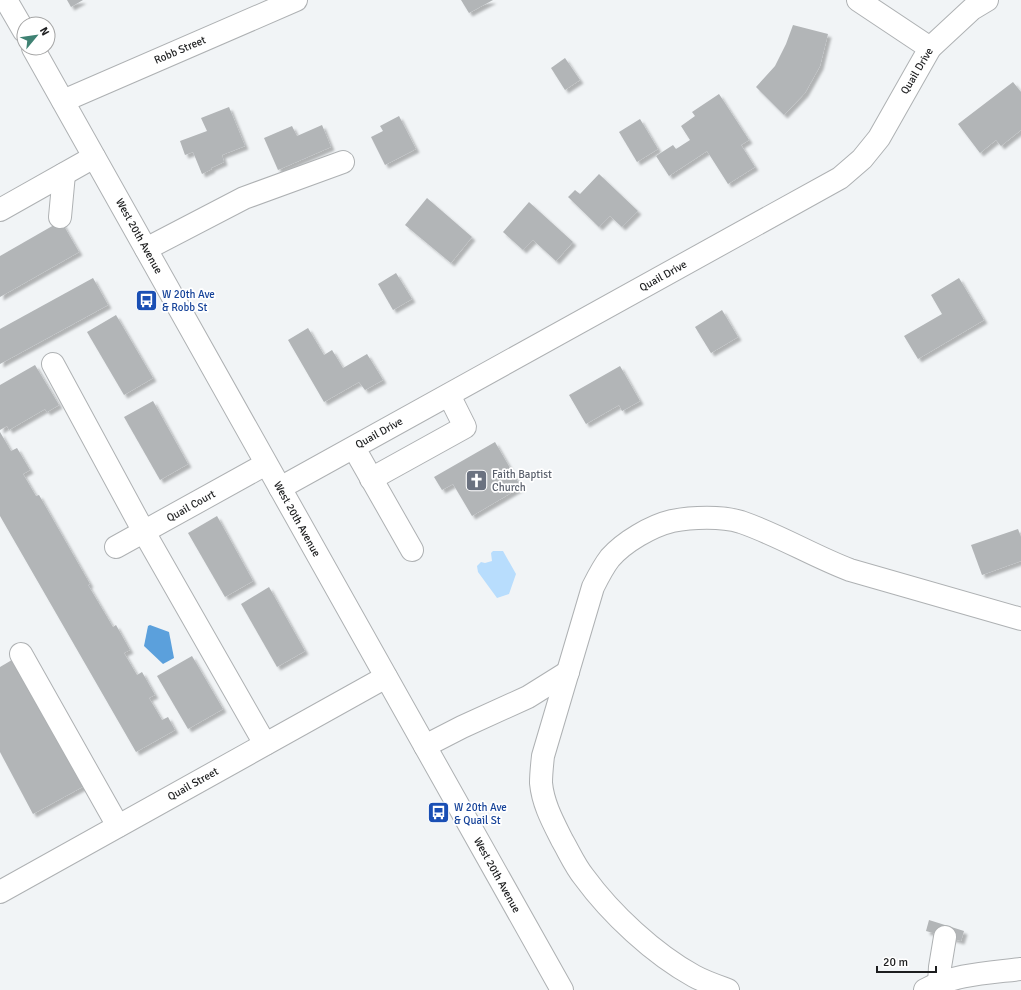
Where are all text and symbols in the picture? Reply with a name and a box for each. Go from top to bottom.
north arrow [16,16,56,56]
text: N [37,25,52,38]
street label: Robb Street [152,33,208,67]
street label: Quail Drive [898,45,936,97]
street label: West 20th Avenue [113,196,165,276]
street label: Quail Drive [637,258,689,294]
bus stop icon: W 20th Ave & Robb St [133,287,159,313]
place label: W 20th Ave & Robb St [162,288,215,314]
street label: Quail Drive [353,415,405,451]
church icon: Faith Baptist Church [464,467,490,493]
place label: Faith Baptist Church [492,468,552,494]
street label: West 20th Avenue [271,479,323,559]
street label: Quail Court [164,487,218,525]
street label: Quail Street [165,765,221,803]
bus stop icon: W 20th Ave & Quail St [426,800,452,826]
place label: W 20th Ave & Quail St [454,801,507,827]
street label: West 20th Avenue [471,835,523,915]
scale bar [877,948,936,974]
text: 20 m [883,955,908,970]

